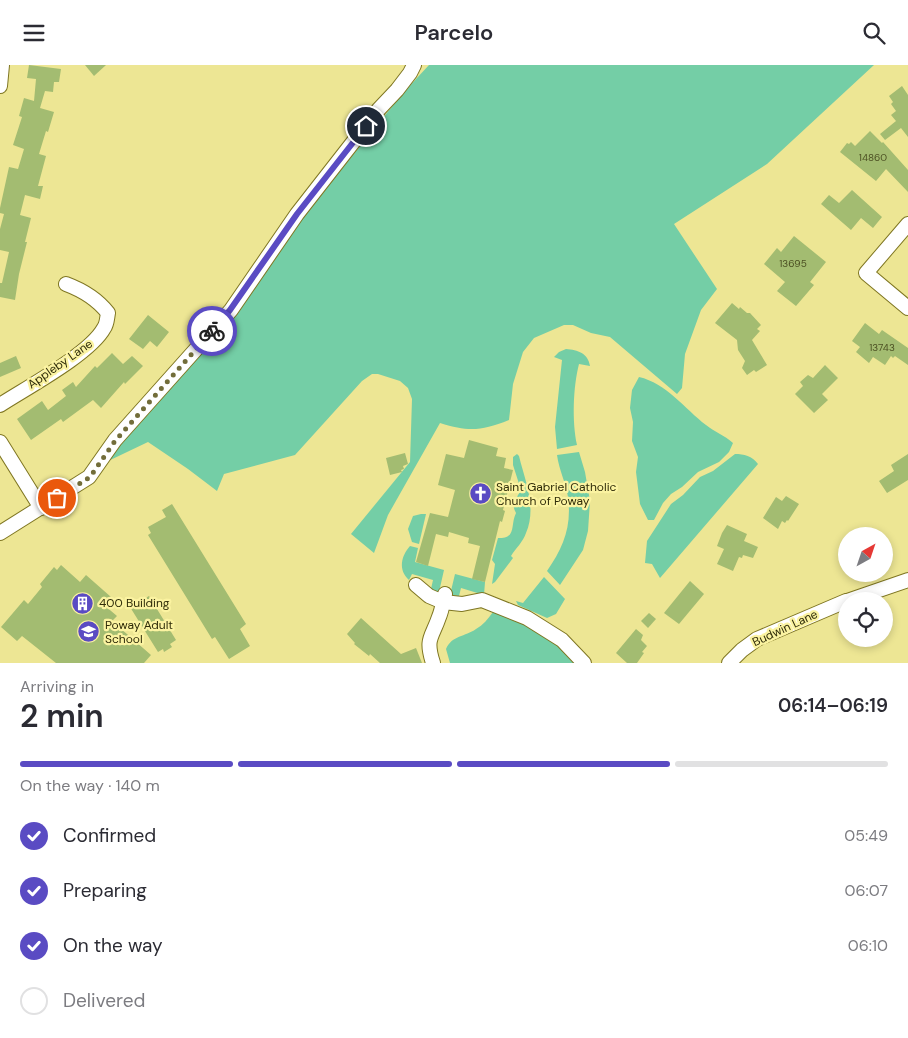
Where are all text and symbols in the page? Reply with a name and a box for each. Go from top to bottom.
text: Parcelo [415,18,493,47]
icon: menu [20,19,48,47]
icon: search [860,19,888,47]
pin [345,105,387,147]
icon: home [352,112,380,140]
house number: 14860 [859,151,887,164]
house number: 13695 [779,257,807,270]
courier [187,306,237,356]
icon: bike [198,317,226,345]
street label: Appleby Lane [24,336,96,392]
house number: 13743 [869,341,895,354]
pin [36,477,78,519]
place label: Saint Gabriel Catholic Church of Poway [496,479,617,509]
church icon: Saint Gabriel Catholic Church of Poway [468,482,492,506]
icon: bag [43,484,71,512]
north arrow [838,527,892,583]
map controls [838,527,893,647]
building icon: 400 Building [71,591,95,615]
button: locate [838,592,893,647]
place label: 400 Building [99,595,170,611]
street label: Budwin Lane [750,606,820,650]
place label: Poway Adult School [105,617,173,647]
school or university icon: Poway Adult School [77,620,101,644]
text: Arriving in [20,676,94,697]
text: 06:14–06:19 [778,693,888,718]
text: 2 min [20,695,104,737]
text: On the way · 140 m [20,775,160,796]
icon: check [20,822,48,850]
text: Confirmed [63,823,156,848]
text: 05:49 [844,825,888,846]
icon: check [20,877,48,905]
text: Preparing [63,878,147,903]
text: 06:07 [845,880,888,901]
icon: check [20,932,48,960]
text: On the way [63,933,163,958]
text: 06:10 [848,935,888,956]
text: Delivered [63,988,145,1013]

